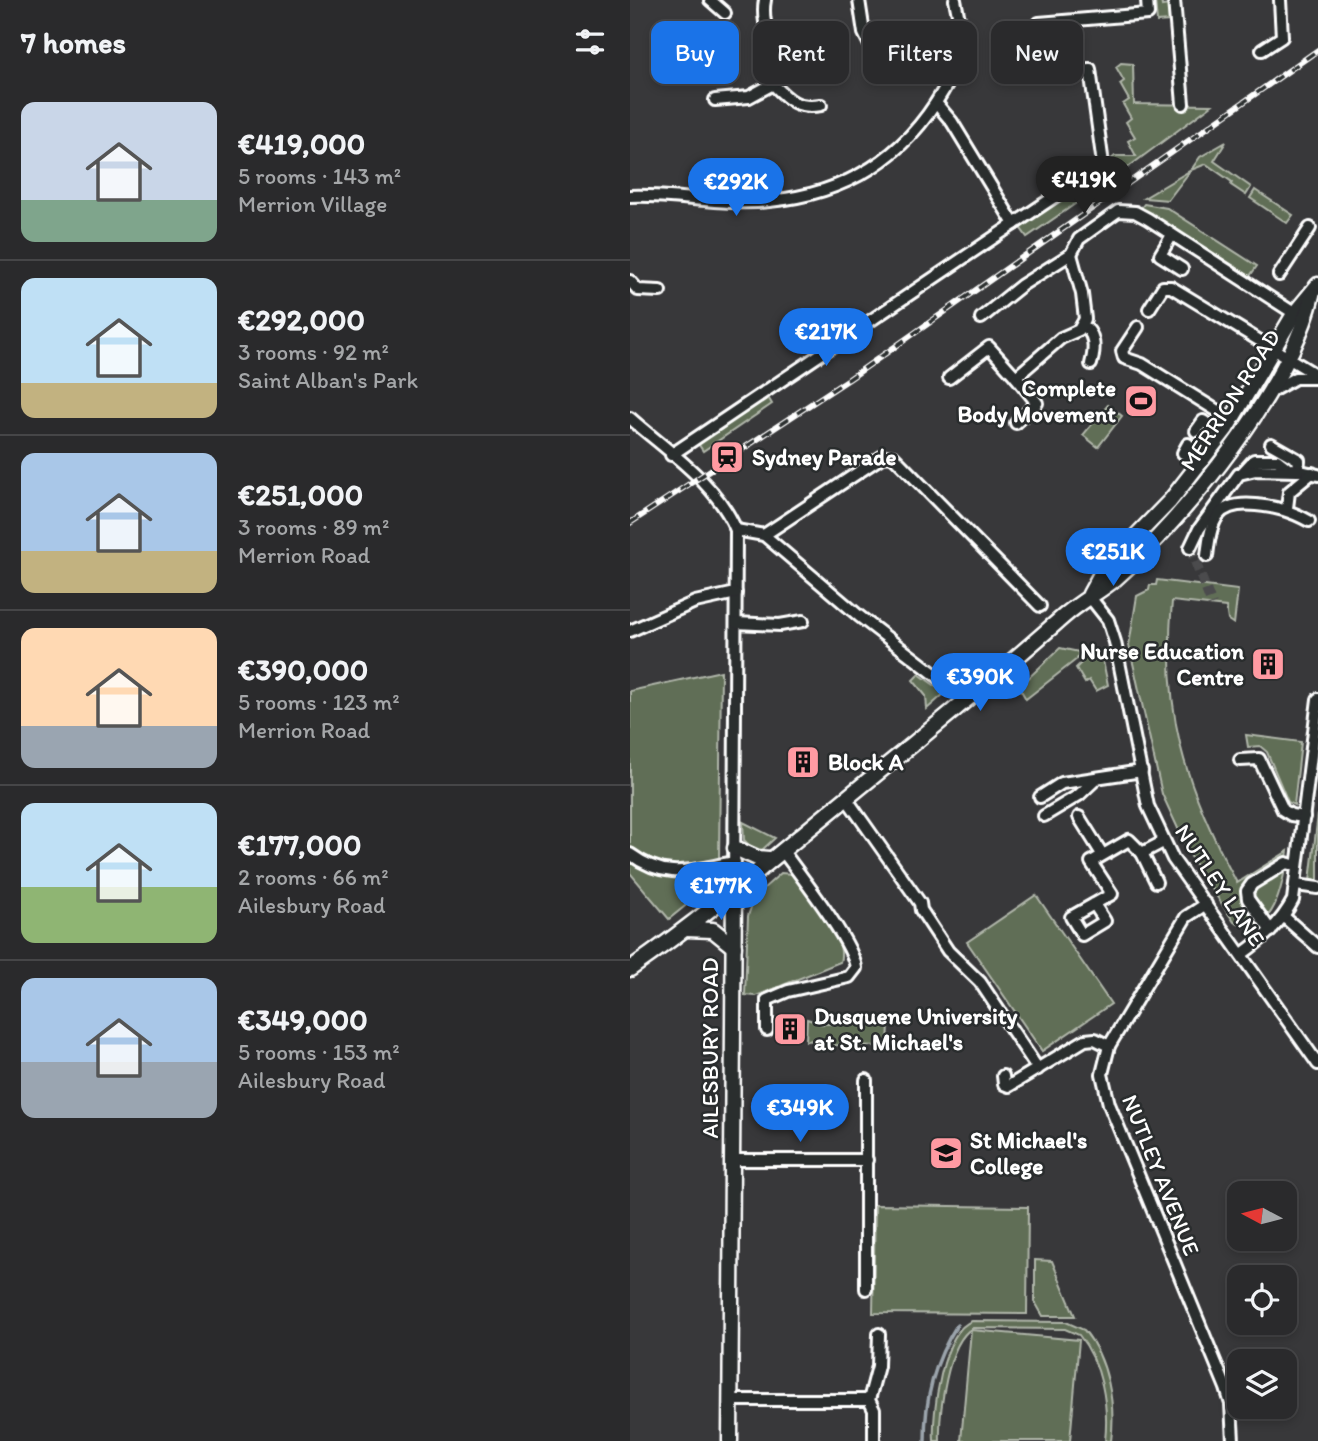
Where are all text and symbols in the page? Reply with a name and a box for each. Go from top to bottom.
chip: Buy [651,21,739,84]
chip: Rent [753,21,849,84]
chip: Filters [863,21,977,84]
chip: New [991,21,1083,84]
icon: filters [571,23,609,61]
text: 7 homes [21,24,126,61]
text: €419,000 [238,125,365,162]
icon: home [77,130,161,214]
pin: €419K [1035,156,1133,216]
pin: €292K [687,158,785,218]
text: 5 rooms · 143 m² [238,162,401,190]
text: €419K [1052,165,1116,193]
text: €292K [704,167,768,195]
text: Merrion Village [238,190,387,218]
text: €292,000 [238,301,365,338]
icon: home [77,306,161,390]
pin: €217K [777,308,875,368]
text: €217K [795,317,857,345]
street label: MERRION ROAD [1174,324,1286,476]
text: 3 rooms · 92 m² [238,338,389,366]
text: Saint Alban's Park [238,366,418,394]
place label: Complete Body Movement [958,374,1116,428]
sports icon: Complete Body Movement [1122,382,1160,420]
station icon: Sydney Parade [708,438,746,476]
place label: Sydney Parade [752,443,896,471]
text: €251,000 [238,476,363,513]
icon: home [77,481,161,565]
text: 3 rooms · 89 m² [238,513,389,541]
pin: €251K [1064,528,1162,588]
text: €251K [1082,537,1144,565]
text: Merrion Road [238,541,370,569]
place label: Nurse Education Centre [1080,637,1245,691]
building icon: Nurse Education Centre [1249,645,1287,683]
text: €390,000 [238,651,368,688]
pin: €390K [931,654,1029,713]
icon: home [77,656,161,740]
text: €390K [947,662,1013,690]
text: 5 rooms · 123 m² [238,688,400,716]
text: Merrion Road [238,716,370,744]
building icon: Block A [784,743,822,781]
place label: Block A [828,748,904,776]
street label: NUTLEY LANE [1169,819,1271,951]
text: €177,000 [238,826,361,863]
icon: home [77,831,161,915]
pin: €177K [672,862,770,922]
text: 2 rooms · 66 m² [238,863,389,891]
text: €177K [690,871,752,899]
text: Ailesbury Road [238,891,386,919]
street label: AILESBURY ROAD [696,957,724,1139]
text: €349,000 [238,1001,368,1038]
place label: Dusquene University at St. Michael's [814,1002,1017,1056]
icon: home [77,1006,161,1090]
building icon: Dusquene University at St. Michael's [771,1010,809,1048]
text: 5 rooms · 153 m² [238,1038,400,1066]
text: Ailesbury Road [238,1066,386,1094]
pin: €349K [751,1084,849,1144]
street label: NUTLEY AVENUE [1116,1091,1206,1260]
text: €349K [767,1093,833,1121]
place label: St Michael's College [970,1126,1087,1180]
school or university icon: St Michael's College [927,1134,965,1172]
north arrow [1227,1181,1297,1251]
map controls [1227,1181,1297,1419]
button: locate [1227,1265,1297,1335]
button: layers [1227,1349,1297,1419]

